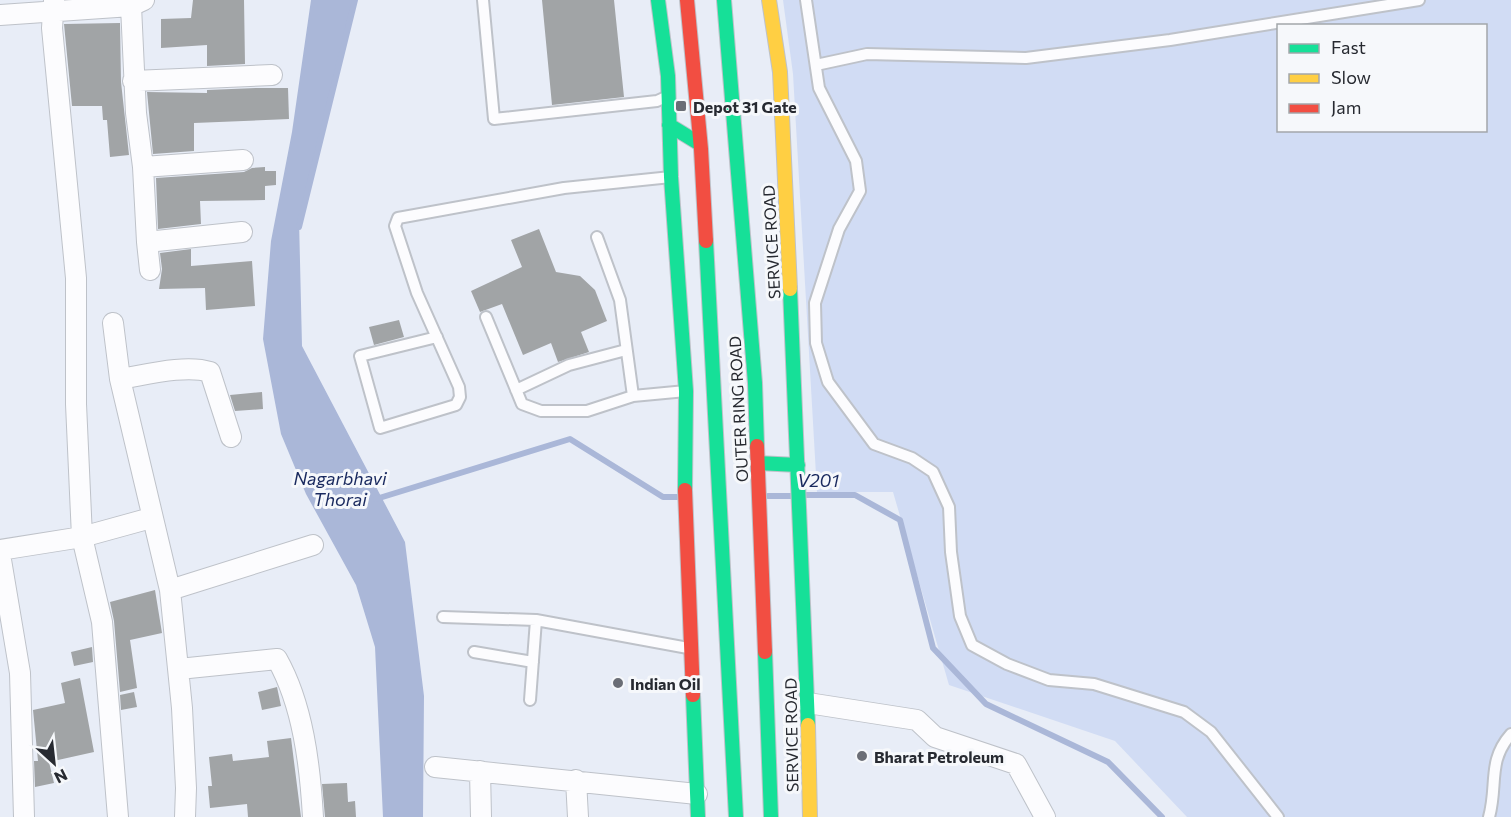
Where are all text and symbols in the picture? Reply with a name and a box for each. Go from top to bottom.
legend [1277,24,1487,132]
text: Fast [1331,36,1366,58]
text: Slow [1331,66,1371,88]
text: Jam [1331,96,1361,118]
place label: Depot 31 Gate [693,97,797,116]
marker: Depot 31 Gate [674,99,688,113]
street label: SERVICE ROAD [759,184,783,300]
street label: OUTER RING ROAD [725,335,751,483]
water label: Nagarbhavi Thorai [293,467,388,510]
water label: V201 [797,469,839,491]
place label: Indian Oil [630,674,701,693]
marker: Indian Oil [611,676,625,690]
street label: SERVICE ROAD [781,678,801,792]
north arrow [24,733,84,793]
place label: Bharat Petroleum [874,747,1004,766]
marker: Bharat Petroleum [855,749,869,763]
text: N [51,766,71,788]

